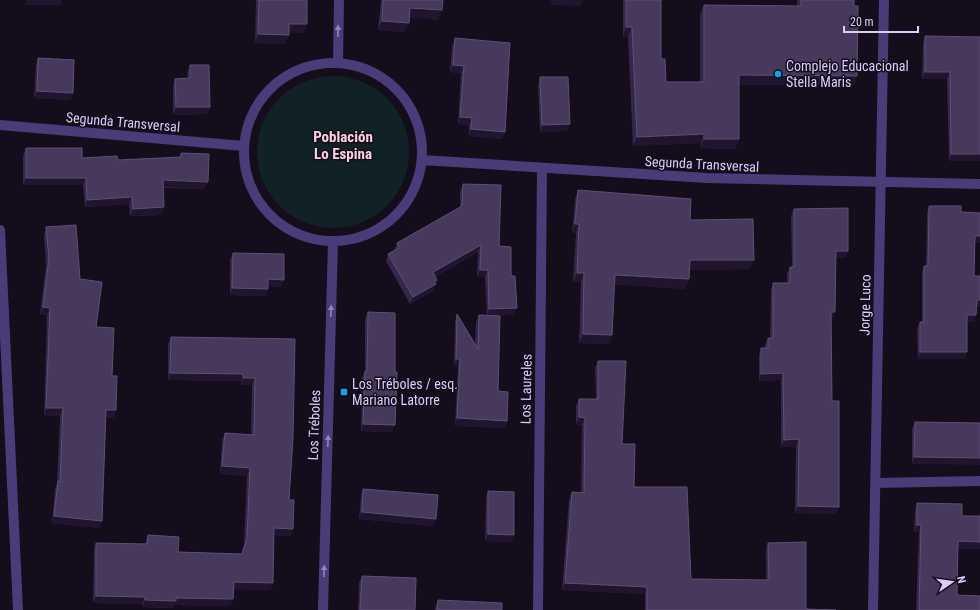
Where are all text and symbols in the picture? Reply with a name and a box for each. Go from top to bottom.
scale bar [844,8,918,34]
text: 20 m [850,15,874,29]
one-way arrow [335,24,341,37]
place label: Complejo Educacional Stella Maris [786,58,909,90]
marker: Complejo Educacional Stella Maris [773,69,783,79]
street label: Segunda Transversal [65,109,181,135]
district label: Población Lo Espina [313,128,373,163]
street label: Segunda Transversal [644,153,760,175]
street label: Jorge Luco [856,274,874,336]
one-way arrow [328,304,334,317]
street label: Los Laureles [517,354,535,424]
place label: Los Tréboles / esq. Mariano Latorre [352,376,458,408]
marker: Los Tréboles / esq. Mariano Latorre [339,387,349,397]
street label: Los Tréboles [305,389,323,461]
one-way arrow [324,435,331,447]
north arrow [932,562,972,602]
one-way arrow [321,564,327,577]
text: N [954,575,968,585]

